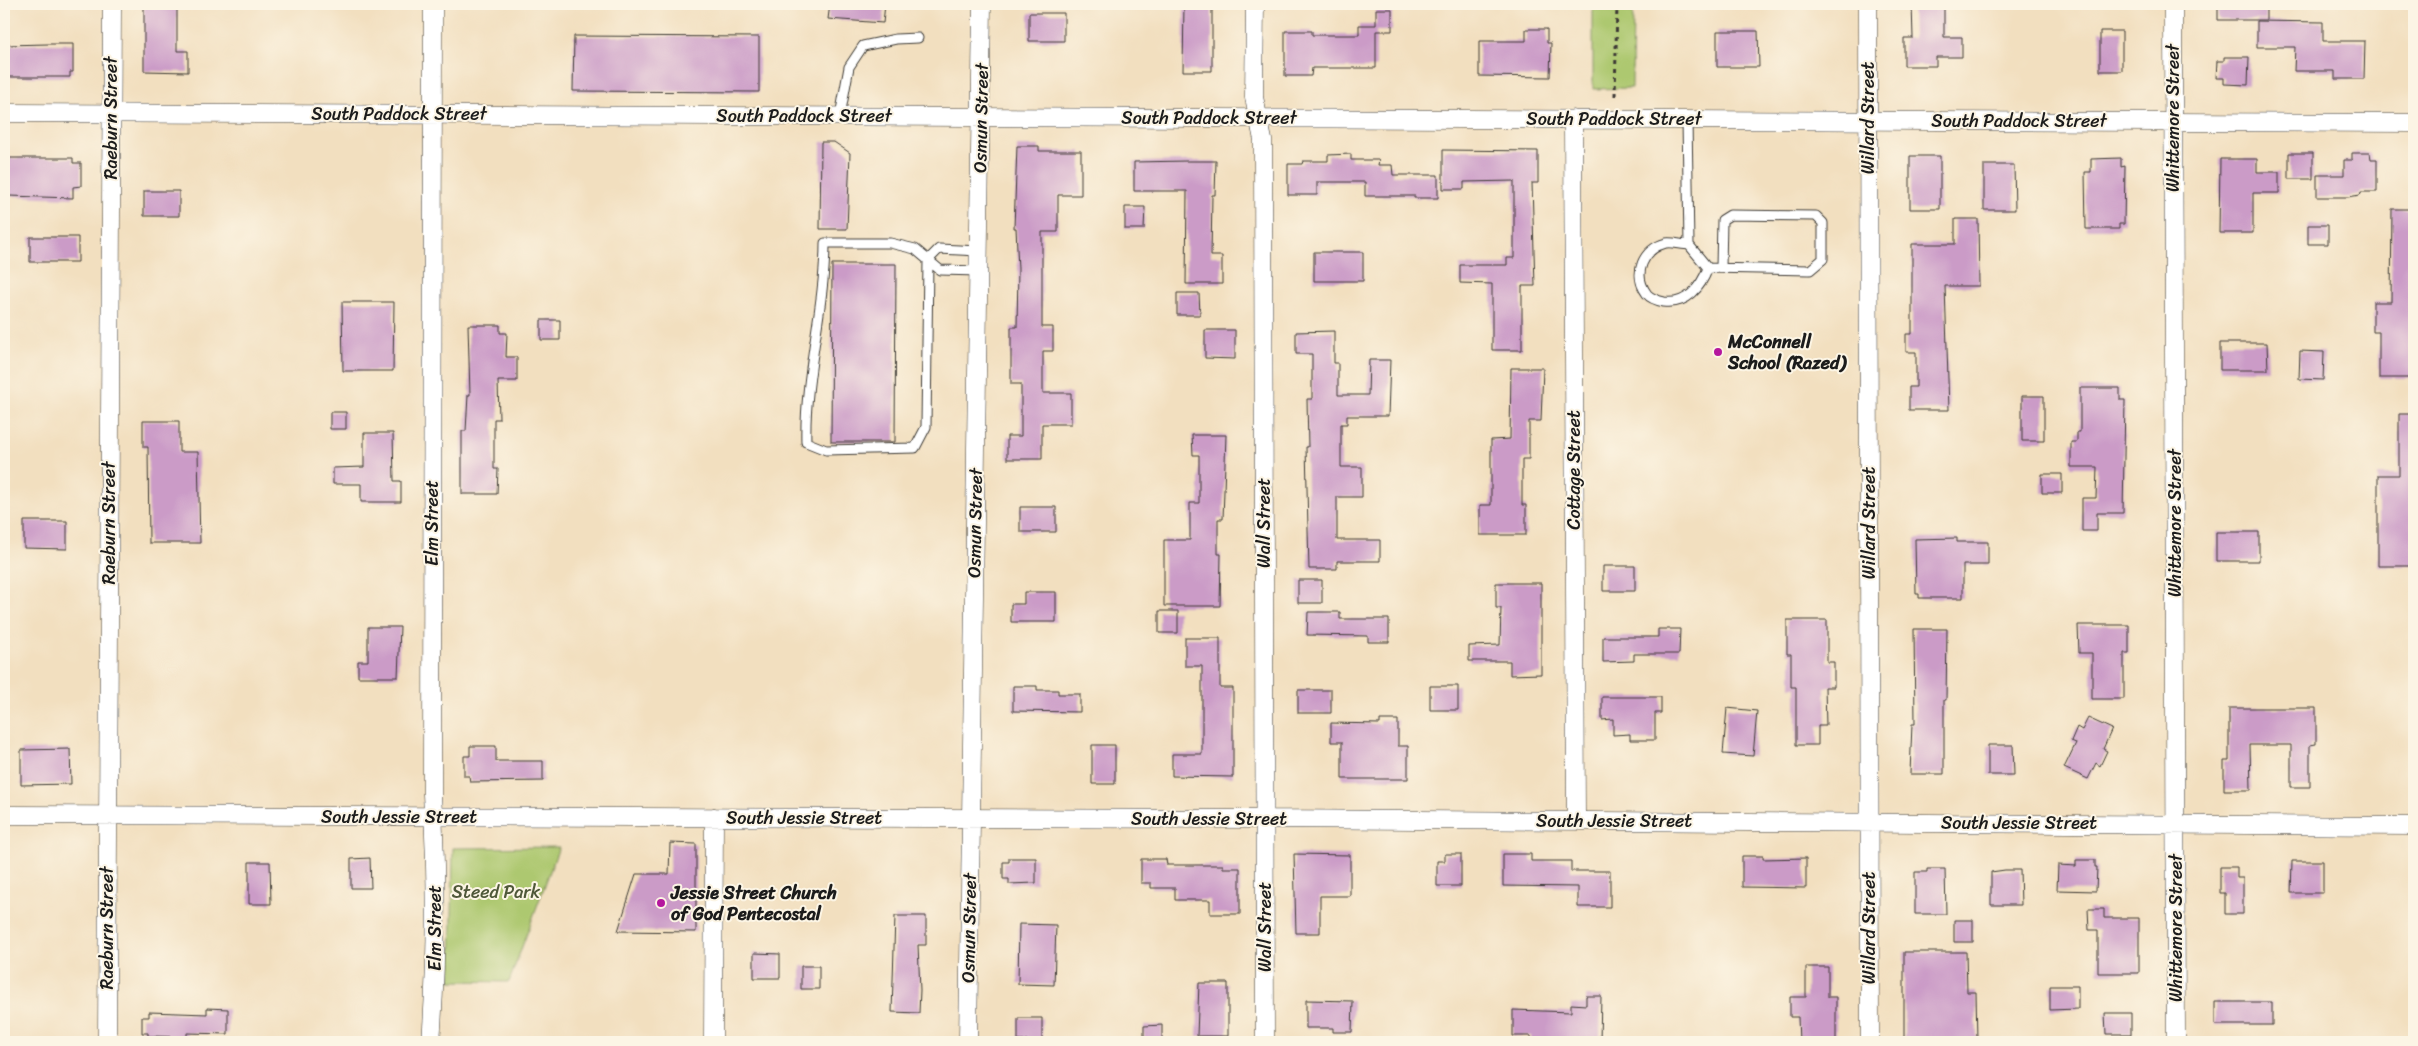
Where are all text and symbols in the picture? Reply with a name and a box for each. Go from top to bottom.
street label: Whittemore Street [2157,43,2189,192]
street label: Raeburn Street [95,56,127,179]
street label: Osmun Street [964,62,998,173]
street label: Willard Street [1852,62,1884,174]
street label: South Paddock Street [311,98,487,130]
street label: South Paddock Street [716,100,892,132]
street label: South Paddock Street [1121,102,1297,134]
street label: South Paddock Street [1526,103,1702,135]
street label: South Paddock Street [1931,105,2107,137]
place label: McConnell School (Razed) [1727,326,1847,379]
marker: McConnell School (Razed) [1712,346,1724,358]
street label: Cottage Street [1558,410,1590,530]
street label: Whittemore Street [2159,448,2191,597]
street label: Raeburn Street [93,461,125,584]
street label: Osmun Street [958,467,992,578]
street label: Willard Street [1853,467,1885,579]
street label: Wall Street [1248,478,1280,568]
street label: Elm Street [416,480,448,566]
street label: South Jessie Street [321,801,477,833]
street label: South Jessie Street [726,802,882,834]
street label: South Jessie Street [1131,803,1287,835]
street label: South Jessie Street [1536,805,1692,837]
street label: South Jessie Street [1941,807,2097,839]
street label: Whittemore Street [2160,853,2192,1002]
street label: Raeburn Street [91,866,123,989]
street label: Osmun Street [952,872,986,983]
street label: Willard Street [1853,872,1885,984]
park label: Steed Park [452,876,541,908]
place label: Jessie Street Church of God Pentecostal [670,877,837,930]
street label: Wall Street [1249,882,1281,972]
street label: Elm Street [419,885,451,971]
marker: Jessie Street Church of God Pentecostal [655,897,667,909]

